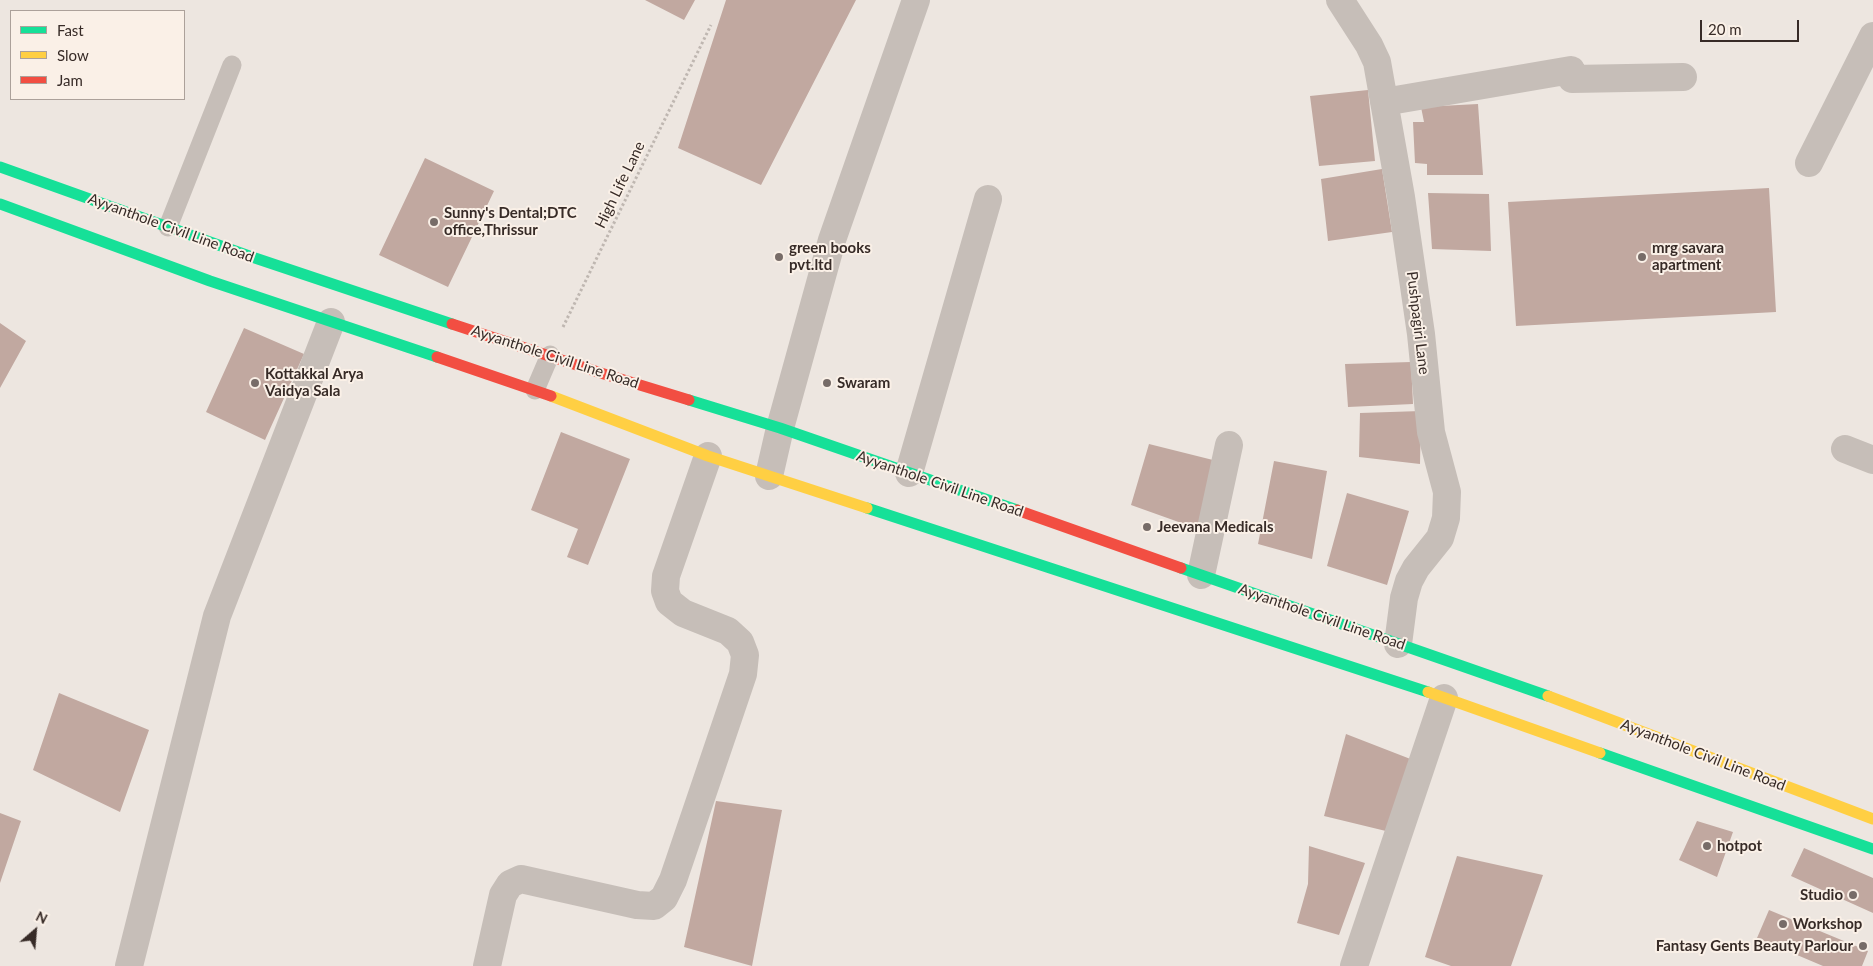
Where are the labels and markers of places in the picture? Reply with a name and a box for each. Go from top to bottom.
place label: Sunny's Dental;DTC office,Thrissur [444,204,577,239]
marker: Sunny's Dental;DTC office,Thrissur [428,216,440,228]
place label: green books pvt.ltd [789,239,871,274]
place label: mrg savara apartment [1652,239,1724,274]
marker: green books pvt.ltd [773,251,785,263]
marker: mrg savara apartment [1636,251,1648,263]
place label: Kottakkal Arya Vaidya Sala [265,365,364,400]
place label: Swaram [837,374,890,392]
marker: Kottakkal Arya Vaidya Sala [249,377,261,389]
marker: Swaram [821,377,833,389]
place label: Jeevana Medicals [1157,518,1274,536]
marker: Jeevana Medicals [1141,521,1153,533]
place label: hotpot [1717,837,1762,855]
marker: hotpot [1701,840,1713,852]
place label: Studio [1800,886,1843,904]
marker: Studio [1847,889,1859,901]
place label: Workshop [1793,915,1862,933]
marker: Workshop [1777,918,1789,930]
place label: Fantasy Gents Beauty Parlour [1656,937,1853,955]
marker: Fantasy Gents Beauty Parlour [1857,940,1869,952]

